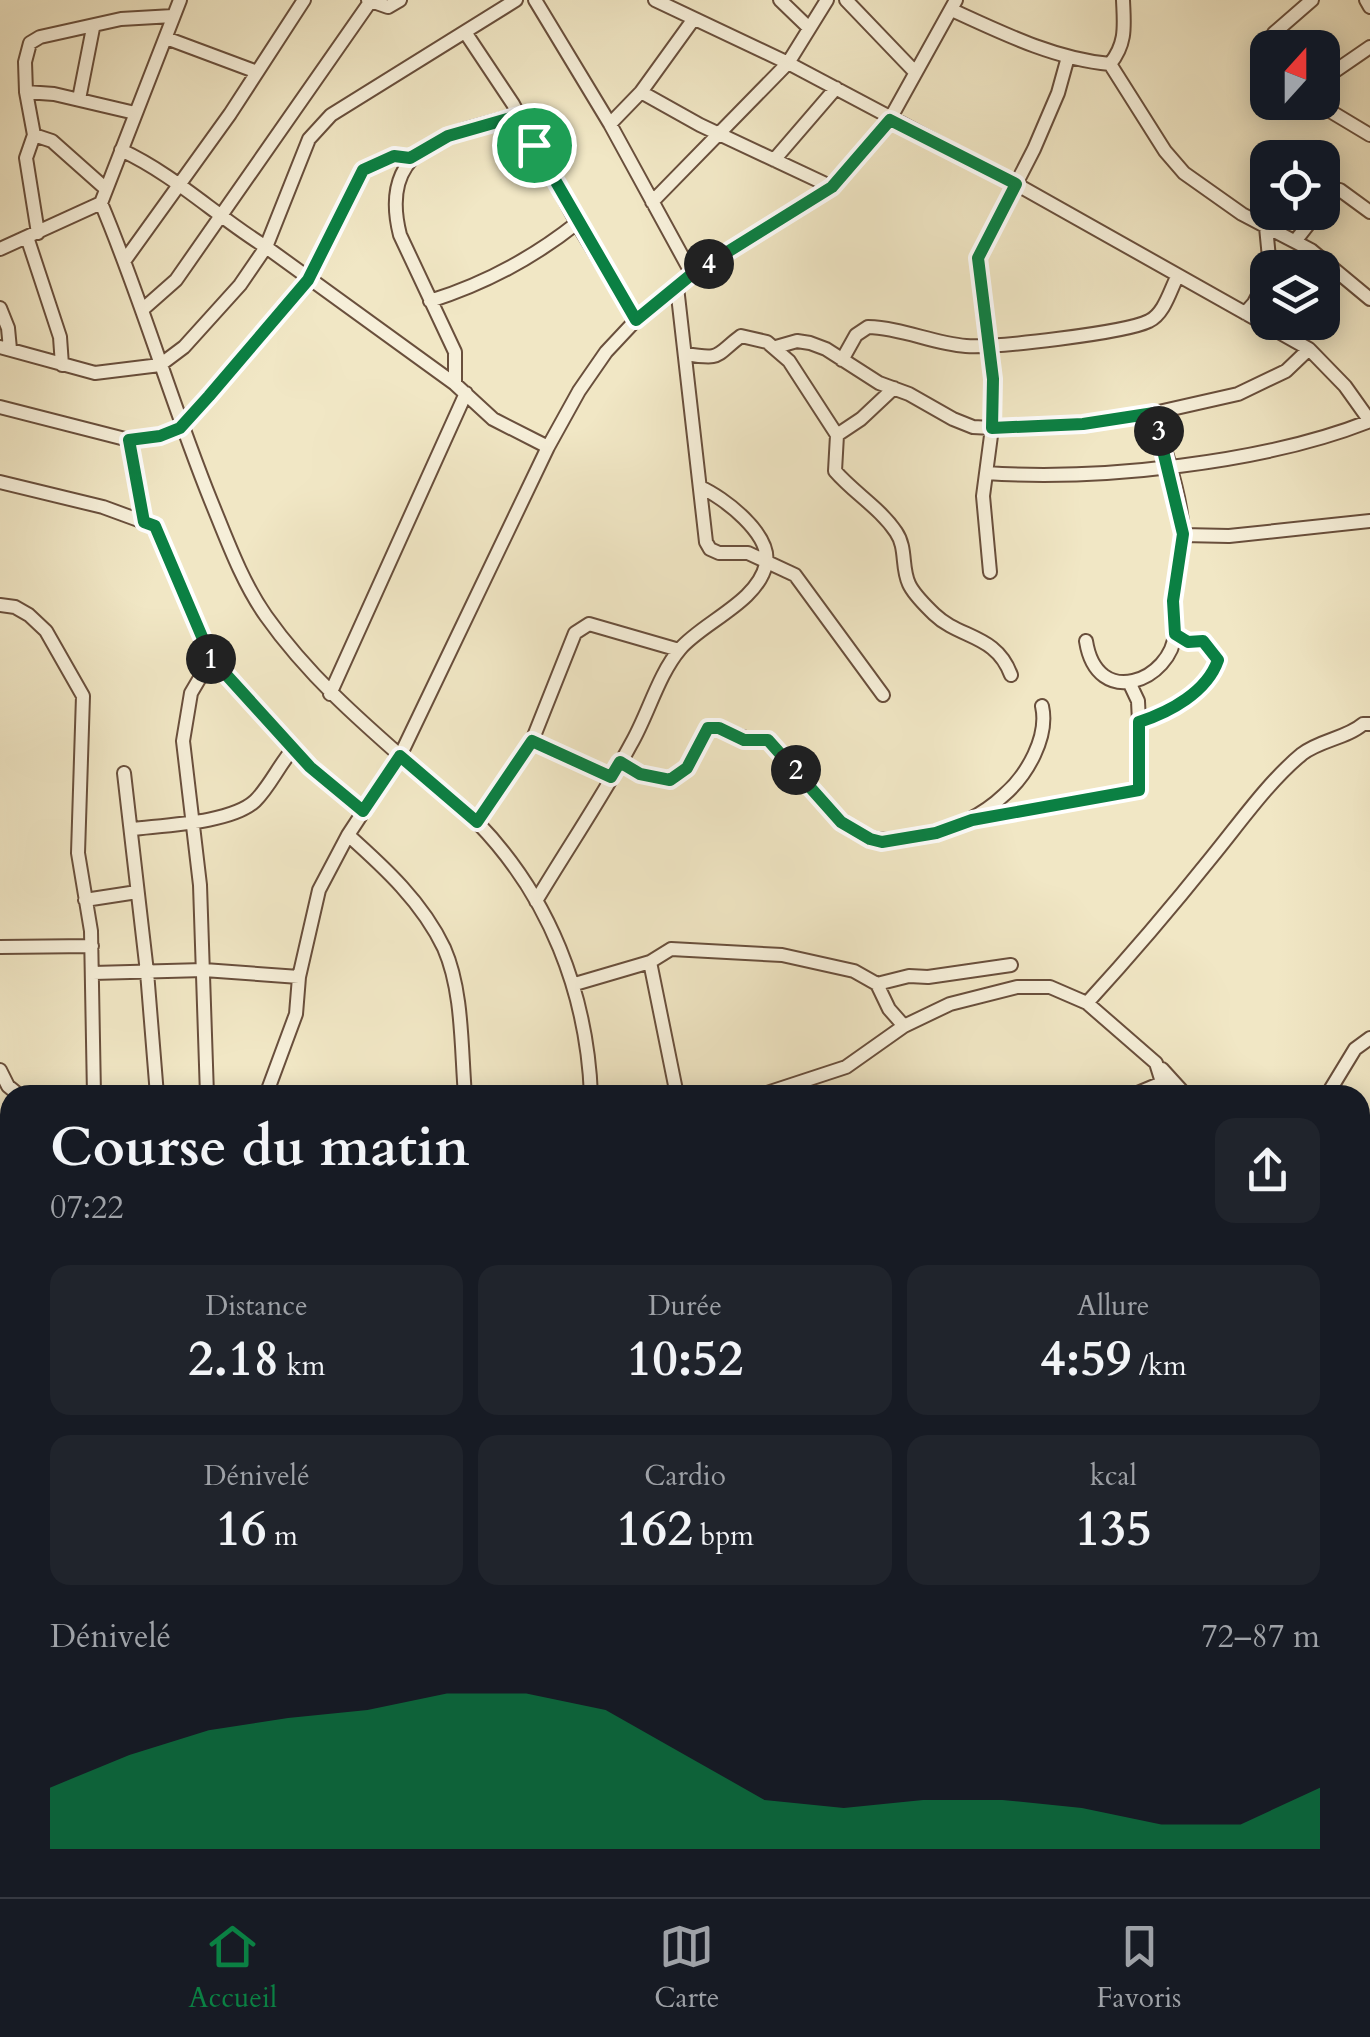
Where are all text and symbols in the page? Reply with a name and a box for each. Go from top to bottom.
north arrow [1250,30,1340,120]
map controls [1250,30,1340,340]
pin [492,103,577,188]
icon: arrive [507,118,562,173]
button: locate [1250,140,1340,230]
pin: 4 [684,239,734,289]
text: 4 [702,245,716,283]
button: layers [1250,250,1340,340]
pin: 3 [1134,406,1184,456]
text: 3 [1152,412,1166,450]
pin: 1 [186,634,236,684]
text: 1 [204,640,218,678]
pin: 2 [771,745,821,795]
text: 2 [789,751,803,789]
text: Course du matin [50,1111,470,1185]
button: share [1215,1118,1320,1223]
text: 07:22 [50,1186,124,1230]
text: Distance [205,1287,308,1325]
text: Durée [648,1287,722,1325]
text: Allure [1077,1287,1150,1325]
text: 2.18 [188,1325,279,1393]
text: 10:52 [627,1325,743,1393]
text: 4:59 [1040,1325,1131,1393]
text: km [279,1347,325,1385]
text: /km [1131,1347,1187,1385]
text: Dénivelé [204,1457,310,1495]
text: Cardio [644,1457,726,1495]
text: kcal [1090,1457,1137,1495]
text: 16 [215,1495,267,1563]
text: 162 [616,1495,693,1563]
text: 135 [1075,1495,1152,1563]
text: m [267,1517,298,1555]
text: bpm [693,1517,754,1555]
text: Dénivelé [50,1615,171,1659]
text: 72–87 m [1201,1615,1320,1659]
tab: Accueil [189,1919,277,2017]
tab: Carte [654,1919,720,2017]
tab: Favoris [1097,1919,1181,2017]

